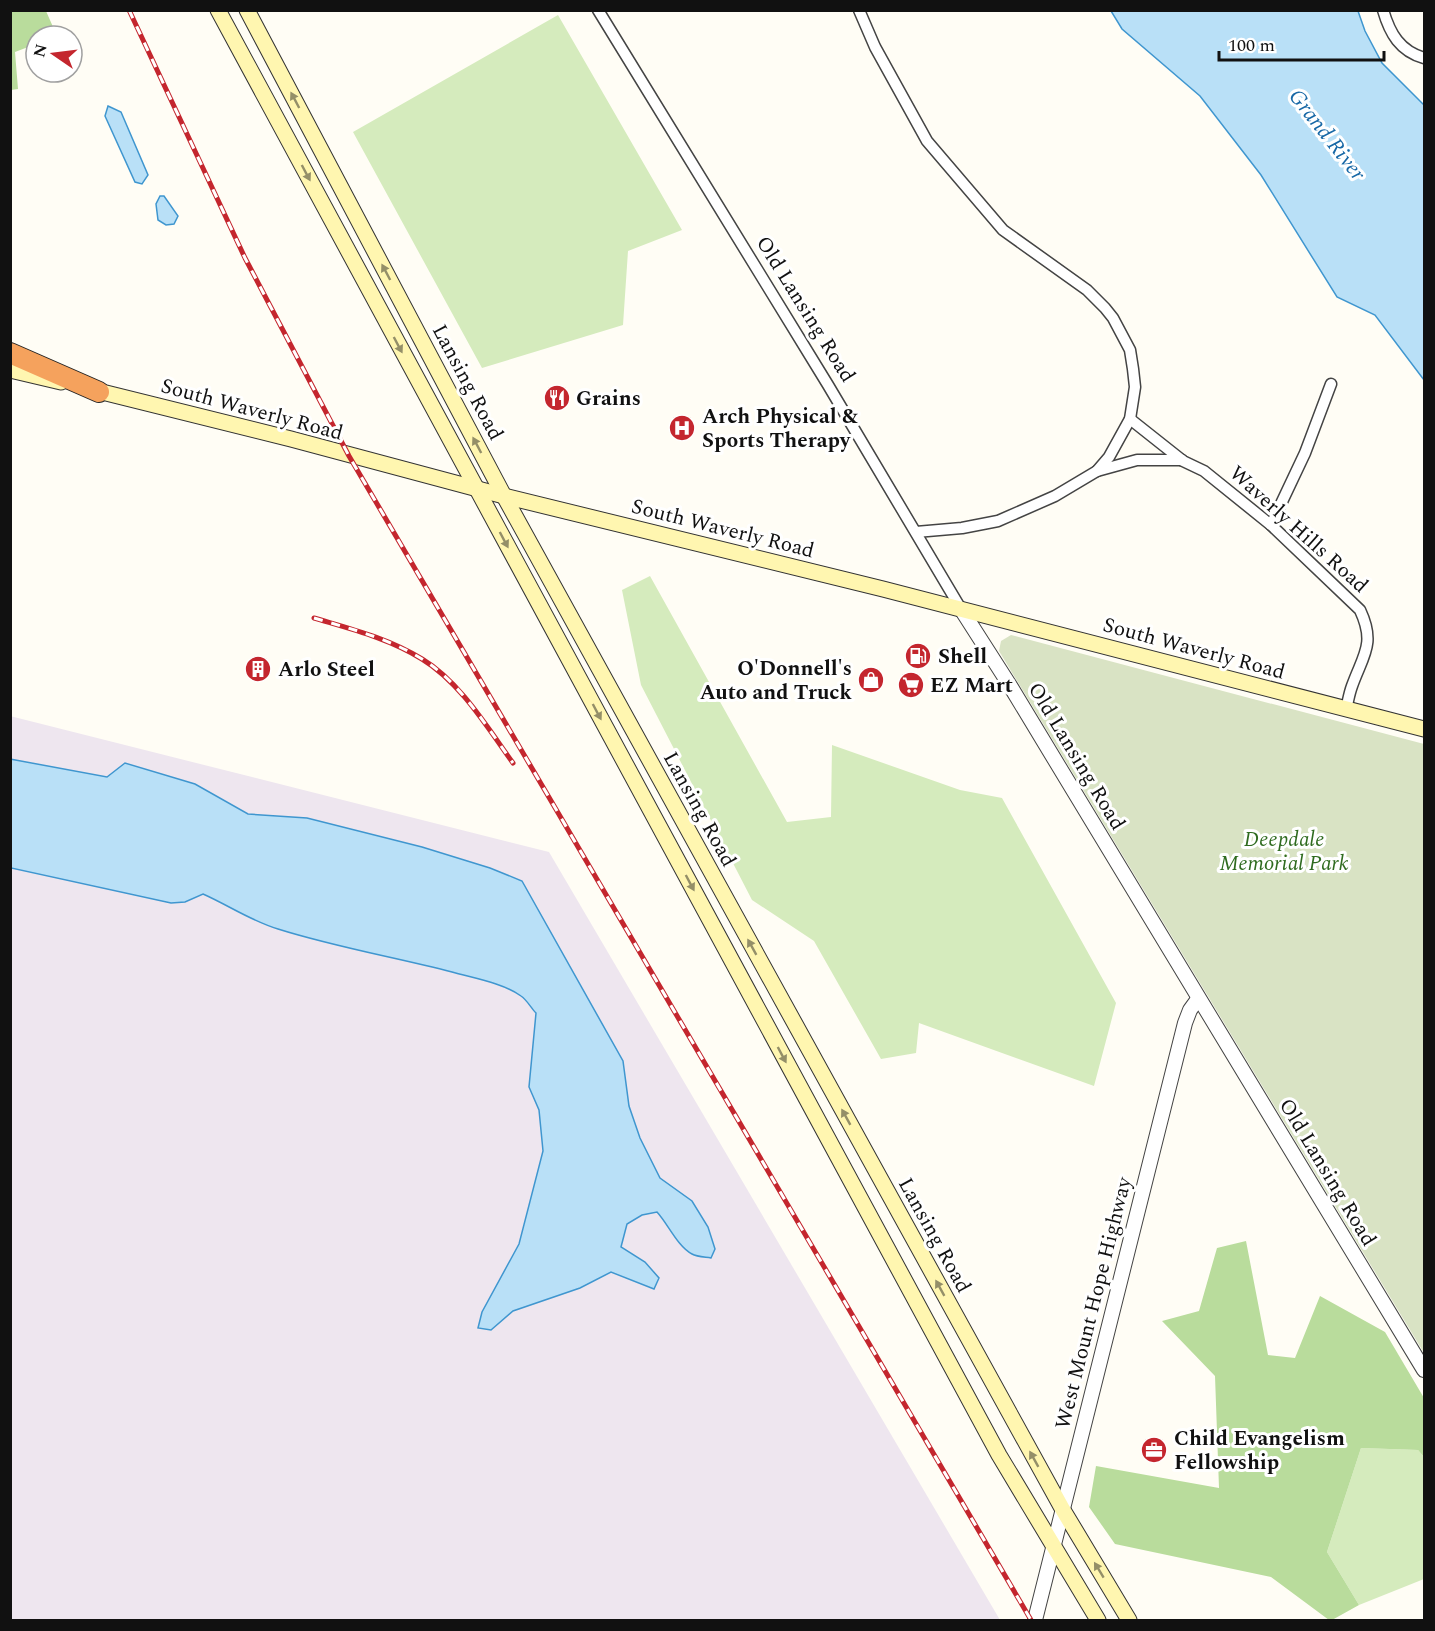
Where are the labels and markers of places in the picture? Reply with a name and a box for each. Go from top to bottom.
restaurant icon: Grains [542,383,572,413]
place label: Grains [576,383,641,415]
place label: Arch Physical & Sports Therapy [702,401,858,457]
hospital icon: Arch Physical & Sports Therapy [667,413,697,443]
fuel station icon: Shell [903,641,933,671]
place label: Shell [938,641,987,673]
place label: O'Donnell's Auto and Truck [700,653,852,709]
building icon: Arlo Steel [243,654,273,684]
place label: Arlo Steel [278,654,375,686]
shop icon: O'Donnell's Auto and Truck [856,665,886,695]
supermarket icon: EZ Mart [896,670,926,700]
place label: EZ Mart [930,670,1013,702]
place label: Child Evangelism Fellowship [1174,1423,1345,1479]
office icon: Child Evangelism Fellowship [1139,1435,1169,1465]

